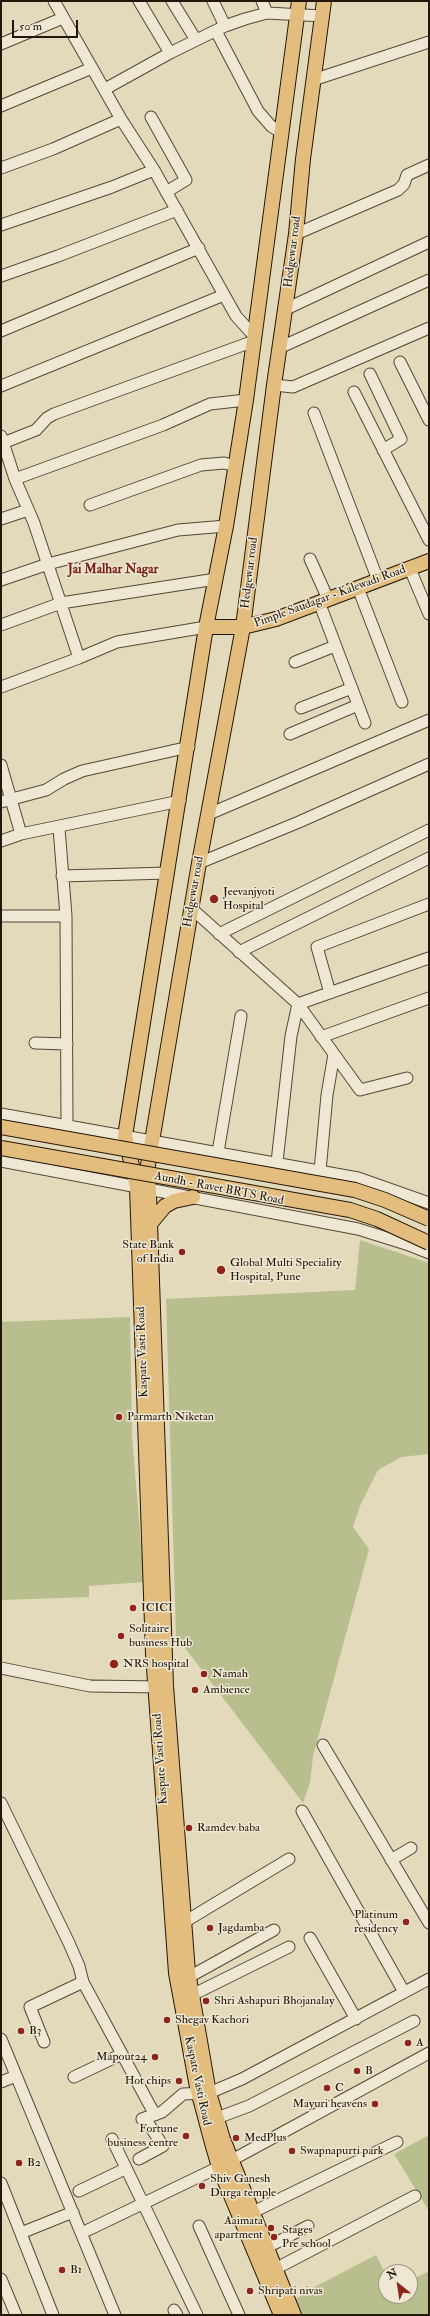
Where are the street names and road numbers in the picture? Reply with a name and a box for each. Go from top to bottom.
street label: Hedgewar road [281,215,305,289]
street label: Hedgewar road [238,536,262,610]
street label: Pimple Saudagar - Kalewadi Road [252,563,408,631]
street label: Hedgewar road [181,855,207,929]
street label: Aundh - Ravet BRTS Road [153,1169,285,1209]
street label: Kaspate Vasti Road [134,1306,152,1398]
street label: Kaspate Vasti Road [151,1713,171,1805]
street label: Kaspate Vasti Road [180,2035,214,2127]

